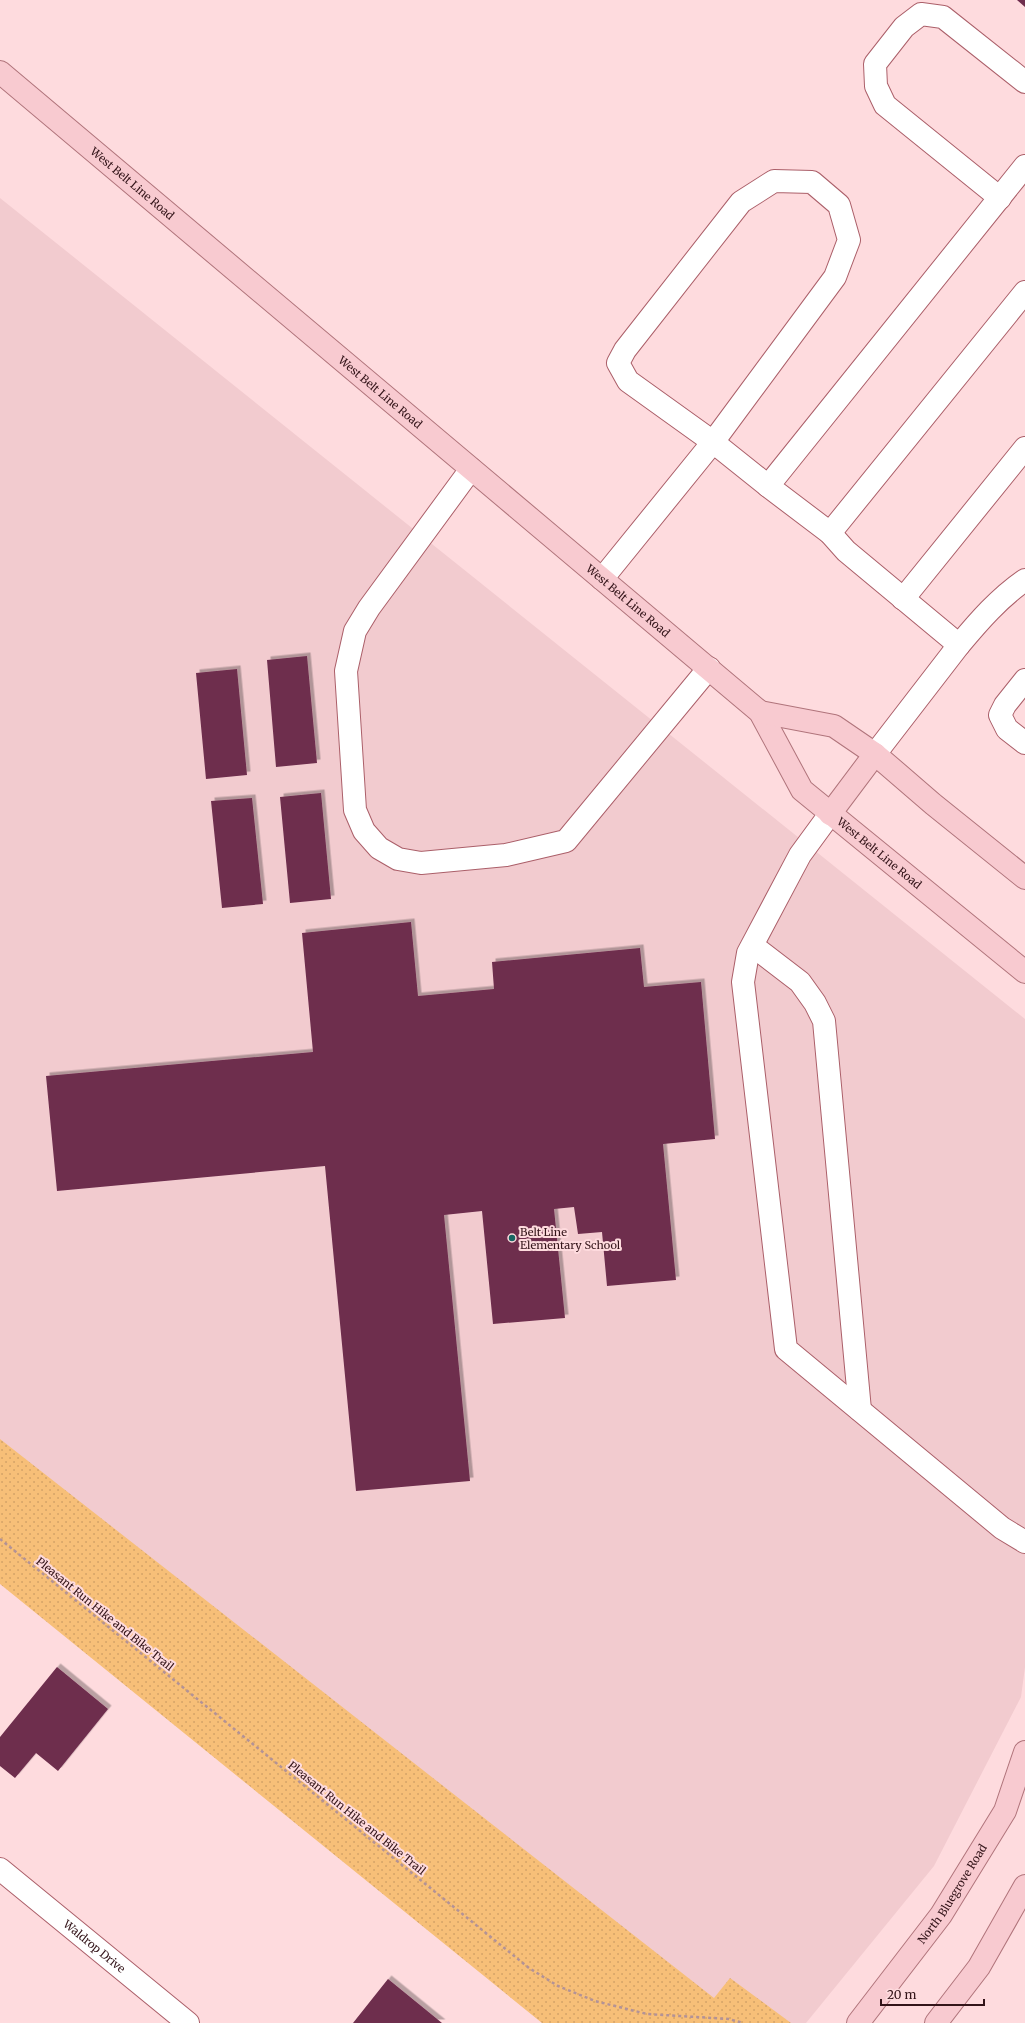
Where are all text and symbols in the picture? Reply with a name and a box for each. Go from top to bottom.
street label: West Belt Line Road [87,144,177,223]
street label: West Belt Line Road [335,352,425,432]
street label: West Belt Line Road [583,561,673,640]
street label: West Belt Line Road [833,814,925,892]
place label: Belt Line Elementary School [520,1225,621,1252]
marker: Belt Line Elementary School [507,1233,517,1243]
street label: Pleasant Run Hike and Bike Trail [33,1554,177,1674]
street label: Pleasant Run Hike and Bike Trail [285,1758,429,1878]
street label: North Bluegrove Road [915,1841,990,1946]
street label: Waldrop Drive [60,1916,128,1976]
scale bar [881,1981,984,2007]
text: 20 m [887,1987,916,2002]

